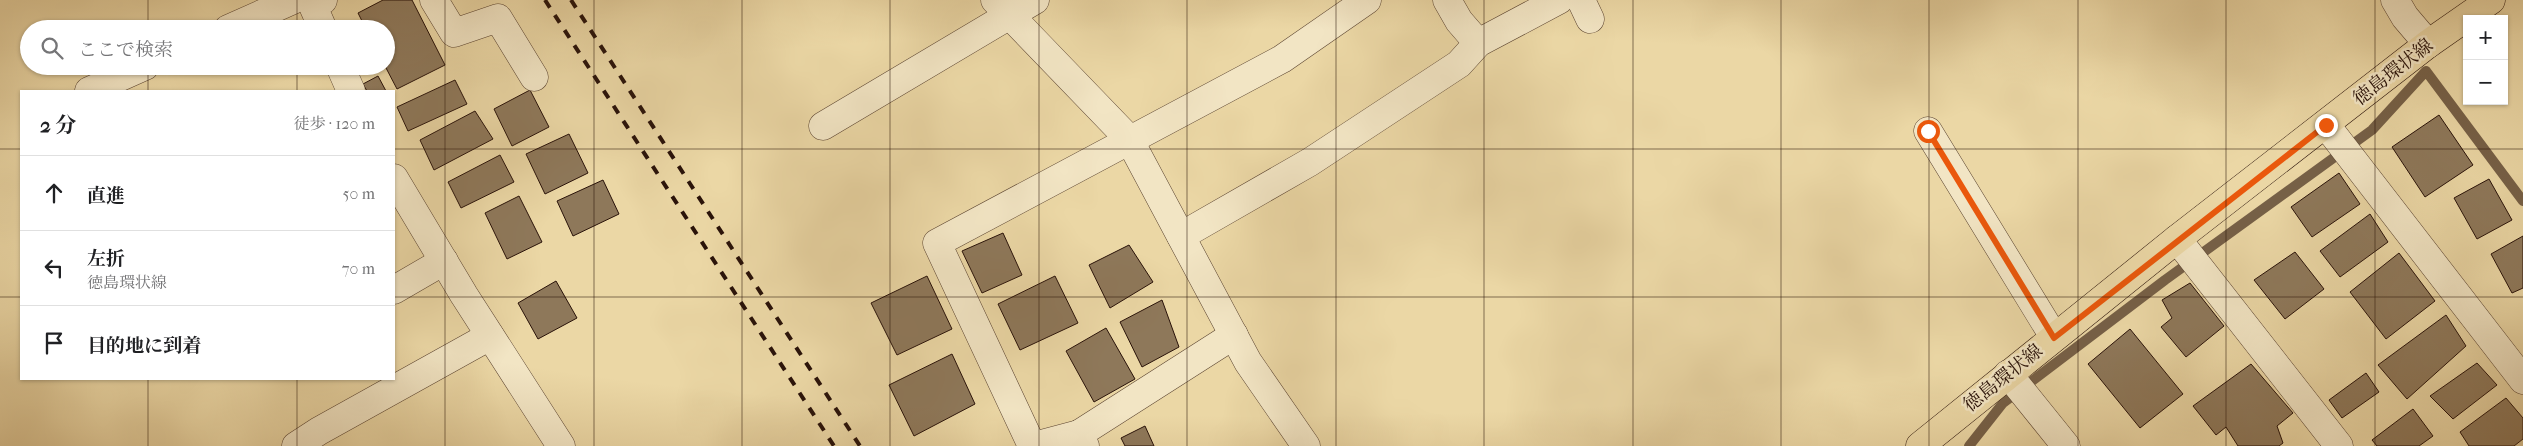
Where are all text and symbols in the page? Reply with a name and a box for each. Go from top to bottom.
map controls [2463,15,2508,105]
button: + [2463,15,2508,60]
search box [20,20,395,75]
icon: search [38,34,66,62]
street label: 徳島環状線 [2349,34,2437,110]
text: ここで検索 [78,39,173,61]
button: − [2463,60,2508,105]
text: 2 分 [40,113,76,137]
text: 徒歩 · 120 m [293,114,375,133]
route end [2315,114,2338,137]
route start [1917,120,1940,143]
icon: ahead [40,179,68,207]
text: 50 m [343,184,375,203]
text: 直進 [87,185,125,207]
text: 左折 [87,248,125,270]
icon: left [40,254,68,282]
text: 70 m [342,259,375,278]
text: 徳島環状線 [87,273,167,292]
icon: arrive [40,329,68,357]
text: 目的地に到着 [87,335,201,357]
street label: 徳島環状線 [1959,340,2047,416]

